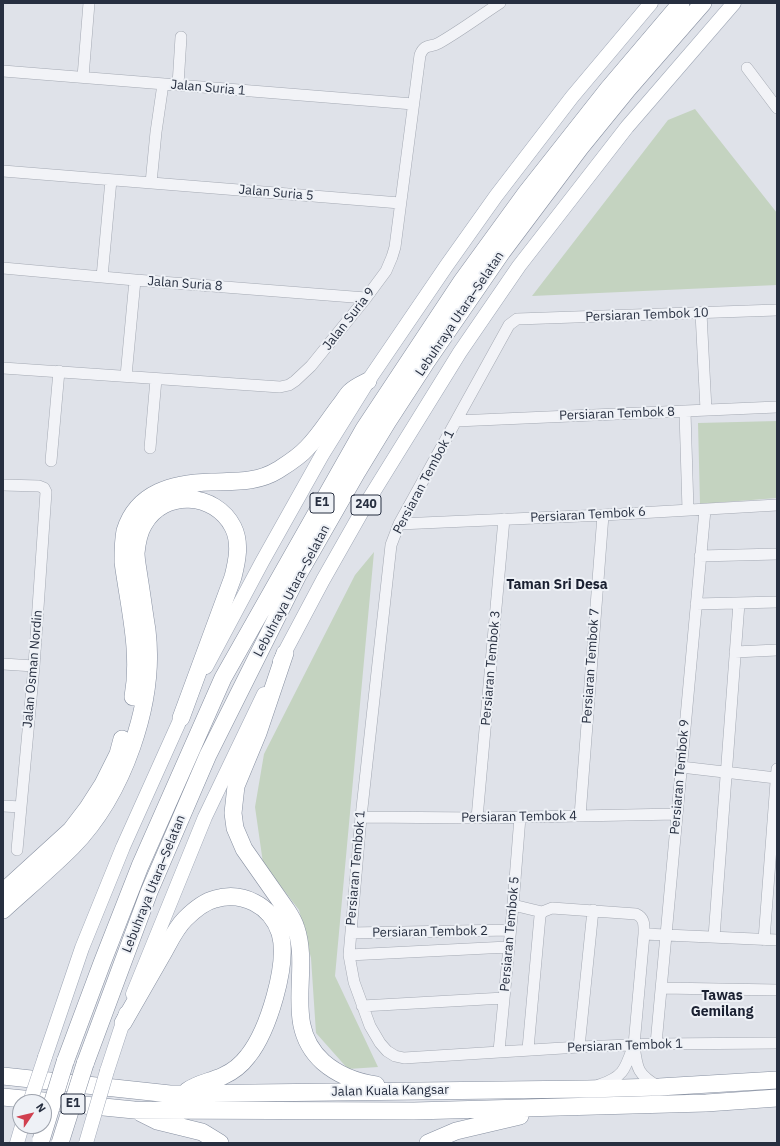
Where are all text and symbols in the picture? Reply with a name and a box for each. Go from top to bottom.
street label: Jalan Suria 1 [170,77,246,99]
street label: Jalan Suria 5 [238,182,314,204]
street label: Lebuhraya Utara–Selatan [412,249,508,379]
street label: Jalan Suria 8 [147,274,223,294]
street label: Jalan Suria 9 [320,285,378,353]
street label: Persiaran Tembok 10 [585,305,709,325]
street label: Persiaran Tembok 8 [559,404,675,424]
street label: Persiaran Tembok 1 [390,427,458,537]
road number: E1 [310,493,334,513]
road number: 240 [351,495,381,515]
street label: Persiaran Tembok 6 [530,504,646,526]
street label: Lebuhraya Utara–Selatan [251,522,333,660]
district label: Taman Sri Desa [506,577,608,593]
street label: Persiaran Tembok 7 [579,608,603,724]
street label: Jalan Osman Nordin [20,609,46,729]
street label: Persiaran Tembok 3 [478,610,504,726]
street label: Persiaran Tembok 9 [667,719,693,835]
street label: Persiaran Tembok 4 [461,808,577,826]
street label: Persiaran Tembok 1 [343,810,369,926]
street label: Lebuhraya Utara–Selatan [119,813,189,955]
street label: Persiaran Tembok 5 [497,876,523,992]
street label: Persiaran Tembok 2 [372,923,488,941]
district label: Tawas Gemilang [691,988,753,1020]
street label: Persiaran Tembok 1 [567,1036,683,1056]
street label: Jalan Kuala Kangsar [331,1082,449,1100]
north arrow [12,1094,52,1134]
road number: E1 [61,1094,85,1114]
text: N [33,1100,49,1115]

